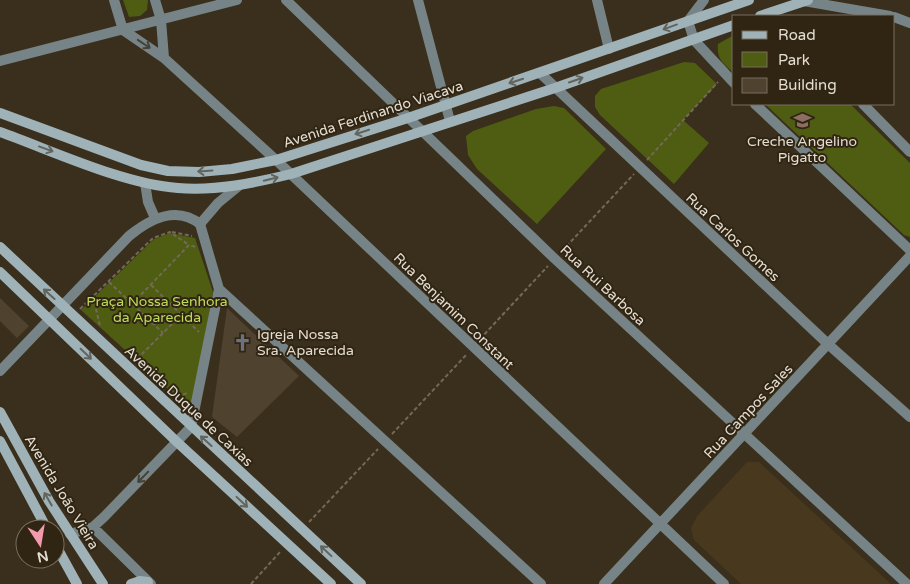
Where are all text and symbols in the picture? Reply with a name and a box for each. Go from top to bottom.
legend [732,15,895,105]
one-way arrow [662,23,678,32]
text: Road [778,26,816,44]
one-way arrow [136,39,150,49]
text: Park [778,51,810,69]
one-way arrow [567,75,583,84]
text: Building [778,76,837,94]
street label: Avenida Ferdinando Viacava [281,77,465,152]
one-way arrow [509,77,525,86]
school or university icon: Creche Angelino Pigatto [792,111,812,131]
one-way arrow [354,128,370,138]
place label: Creche Angelino Pigatto [747,133,857,166]
one-way arrow [38,145,53,154]
one-way arrow [197,167,213,176]
one-way arrow [263,174,279,183]
street label: Rua Carlos Gomes [682,190,783,285]
street label: Rua Rui Barbosa [556,241,649,329]
street label: Rua Benjamim Constant [390,250,518,374]
one-way arrow [42,288,55,300]
park label: Praça Nossa Senhora da Aparecida [86,293,228,326]
place label: Igreja Nossa Sra. Aparecida [257,326,354,359]
church icon: Igreja Nossa Sra. Aparecida [233,332,253,352]
street label: Avenida Duque de Caxias [121,343,256,470]
one-way arrow [79,348,92,360]
street label: Rua Campos Sales [700,360,797,462]
street label: Avenida João Vieira [21,432,102,552]
one-way arrow [199,435,212,447]
one-way arrow [137,470,149,483]
one-way arrow [43,492,52,507]
one-way arrow [236,496,248,508]
north arrow [15,519,65,569]
one-way arrow [319,545,332,557]
text: N [35,547,50,566]

